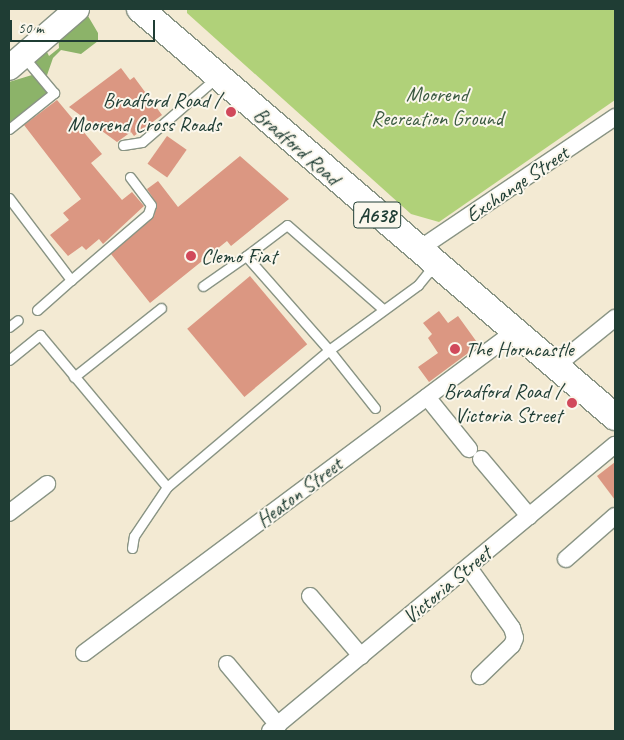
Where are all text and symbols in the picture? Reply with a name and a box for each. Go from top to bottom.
scale bar [12,10,158,42]
text: 50 m [18,19,44,38]
park label: Moorend Recreation Ground [371,81,503,131]
place label: Bradford Road / Moorend Cross Roads [67,87,221,137]
street label: Bradford Road [249,102,345,190]
marker: Bradford Road / Moorend Cross Roads [225,106,237,118]
street label: Exchange Street [461,140,573,228]
road number: A638 [352,198,402,232]
place label: Clemo Fiat [201,243,276,269]
marker: Clemo Fiat [185,250,197,262]
place label: The Horncastle [465,336,574,362]
marker: The Horncastle [449,343,461,355]
place label: Bradford Road / Victoria Street [445,378,562,428]
marker: Bradford Road / Victoria Street [566,397,578,409]
street label: Heaton Street [251,451,347,533]
street label: Victoria Street [398,541,496,629]

